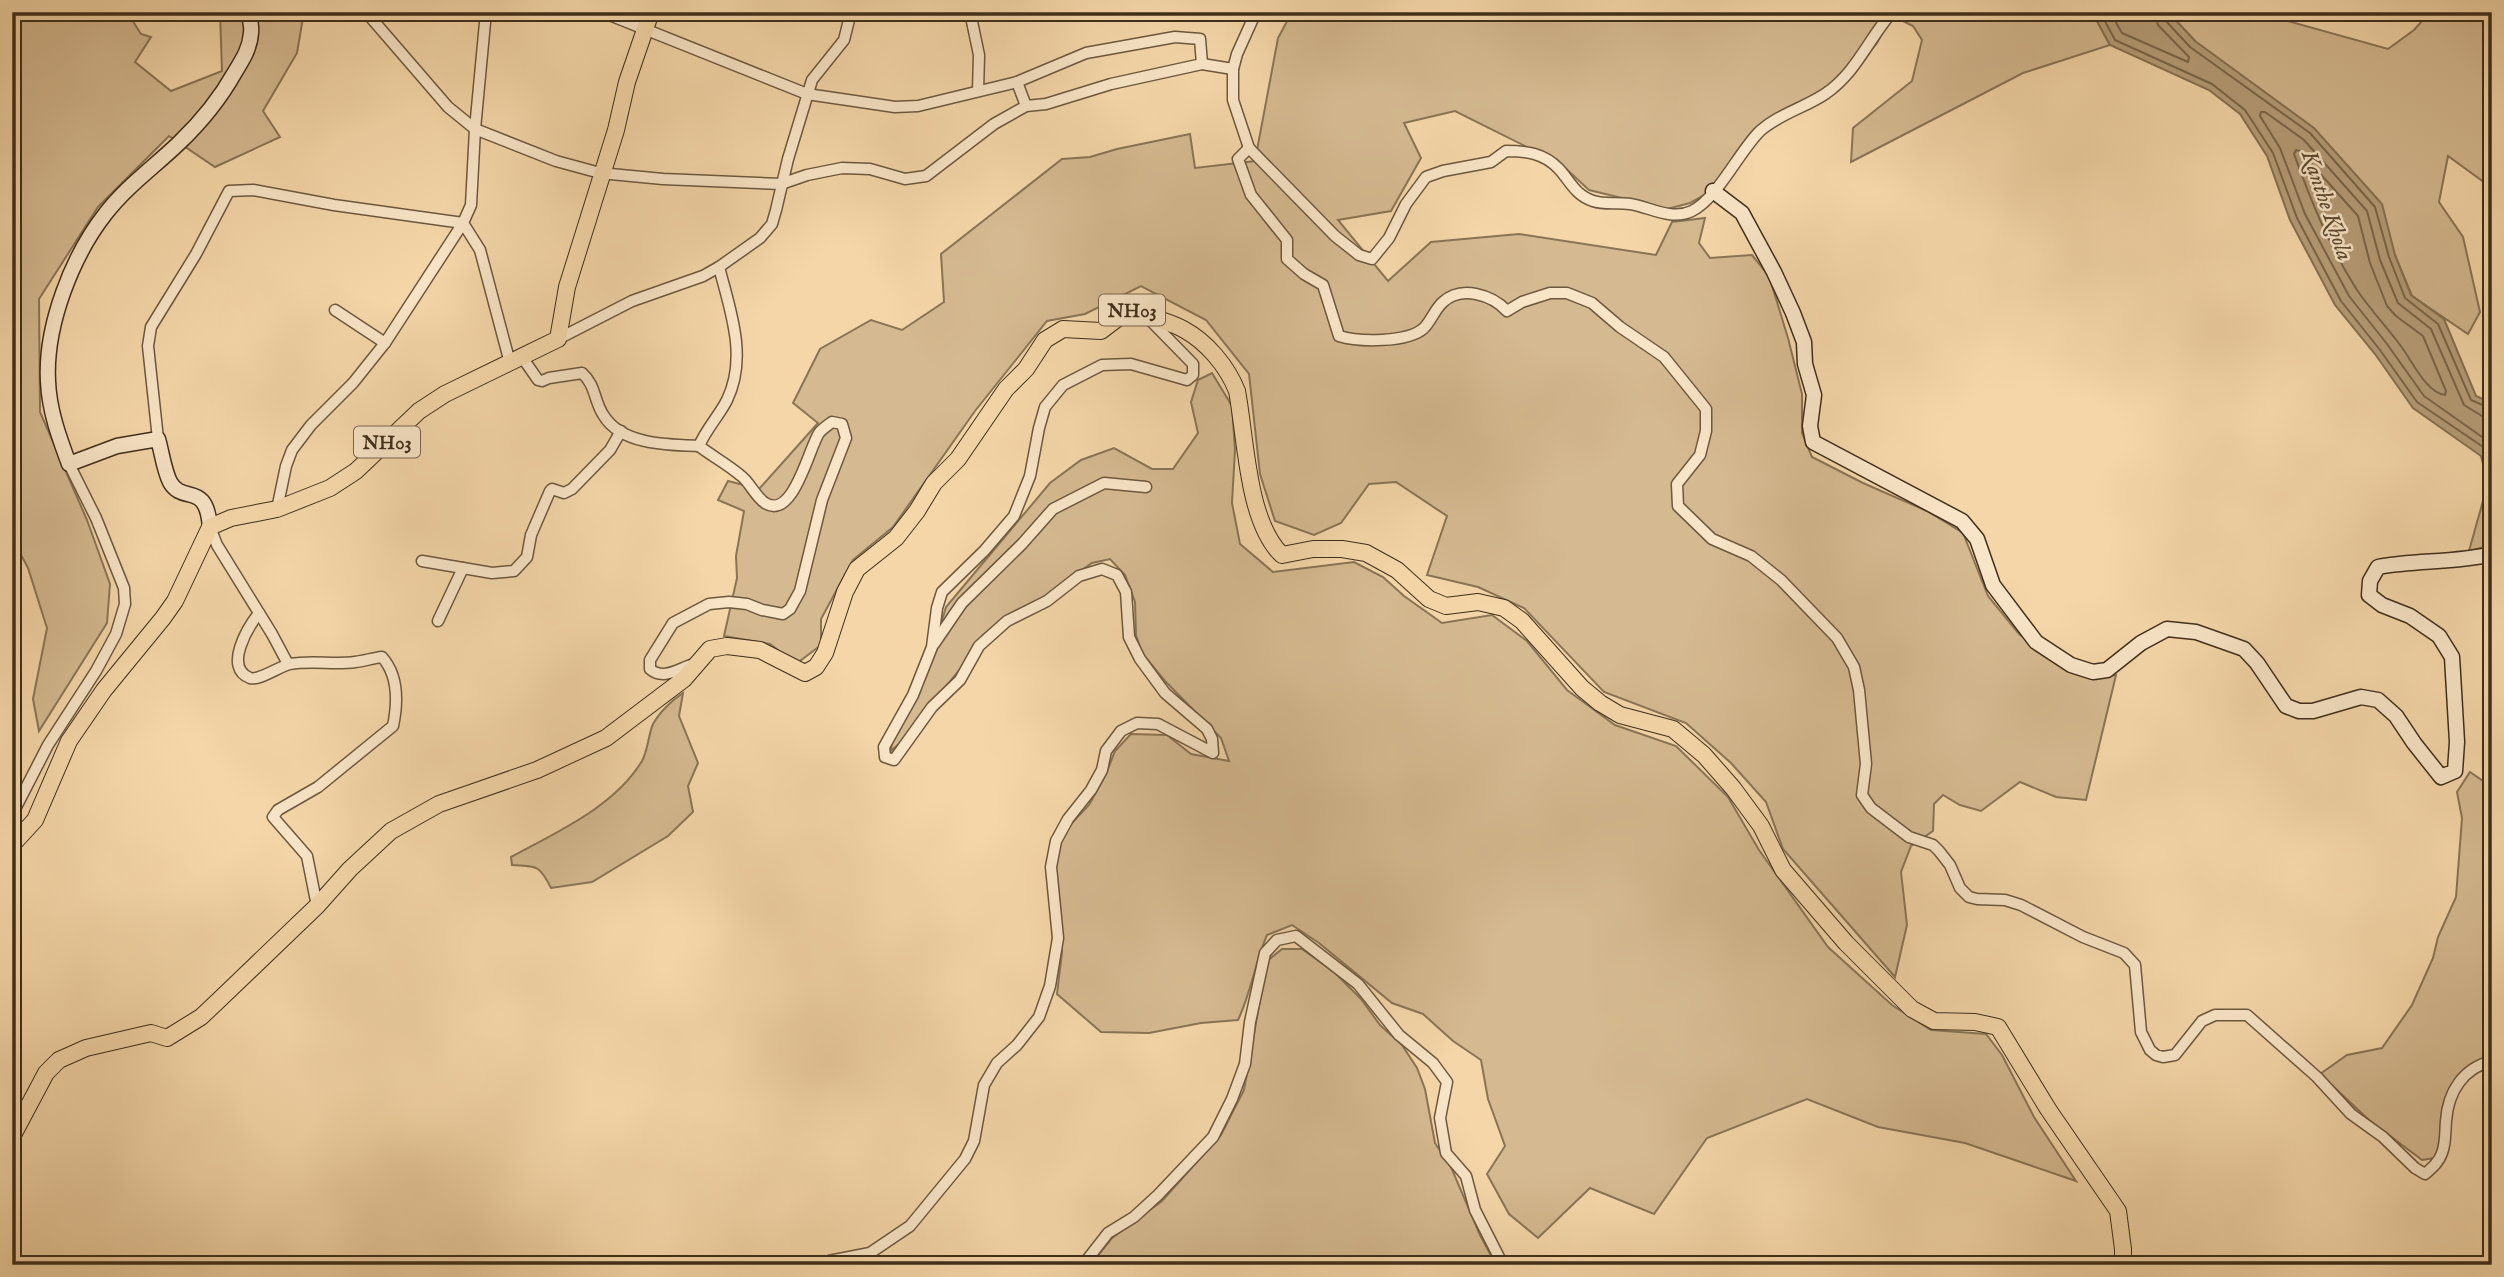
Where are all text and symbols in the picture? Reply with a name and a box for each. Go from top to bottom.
water label: Kanthe Khola [2294,146,2359,265]
road number: NH03 [1099,294,1165,326]
road number: NH03 [354,426,420,458]

